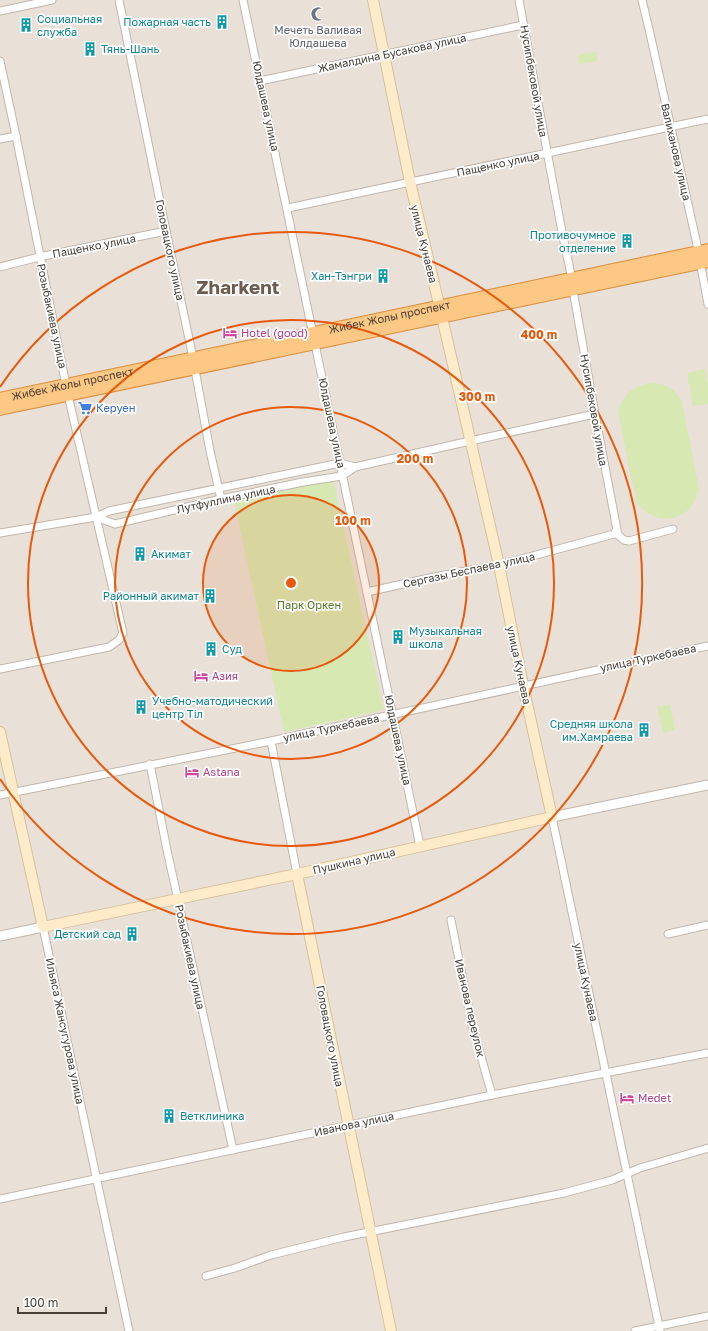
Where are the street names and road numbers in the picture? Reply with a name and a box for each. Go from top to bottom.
street label: Нусипбековой улица [518,24,551,138]
street label: Жамалдина Бусакова улица [316,30,467,75]
street label: Юлдашева улица [251,59,282,152]
street label: Валиханова улица [659,102,694,202]
street label: Пащенко улица [455,148,541,179]
street label: Головацкого улица [153,198,188,302]
street label: улица Кунаева [408,203,440,284]
street label: Пащенко улица [51,231,137,260]
street label: Розыбакиева улица [35,262,70,370]
street label: Жибек Жолы проспект [327,297,452,336]
street label: Нусипбековой улица [578,353,611,467]
street label: Жибек Жолы проспект [10,364,135,402]
street label: Юлдашева улица [317,376,348,469]
street label: Лутфуллина улица [175,482,277,515]
street label: Сергазы Беспаева улица [402,549,536,590]
street label: улица Кунаева [505,624,534,705]
street label: улица Туркебаева [599,641,697,674]
street label: Юлдашева улица [383,693,414,786]
street label: улица Туркебаева [282,711,380,744]
street label: Пушкина улица [311,845,396,876]
street label: Розыбакиева улица [173,903,208,1011]
street label: улица Кунаева [572,941,601,1022]
street label: Ильяса Жансугурова улица [44,957,87,1105]
street label: Иванова переулок [453,957,488,1059]
street label: Головацкого улица [314,984,347,1088]
street label: Иванова улица [313,1109,395,1138]

